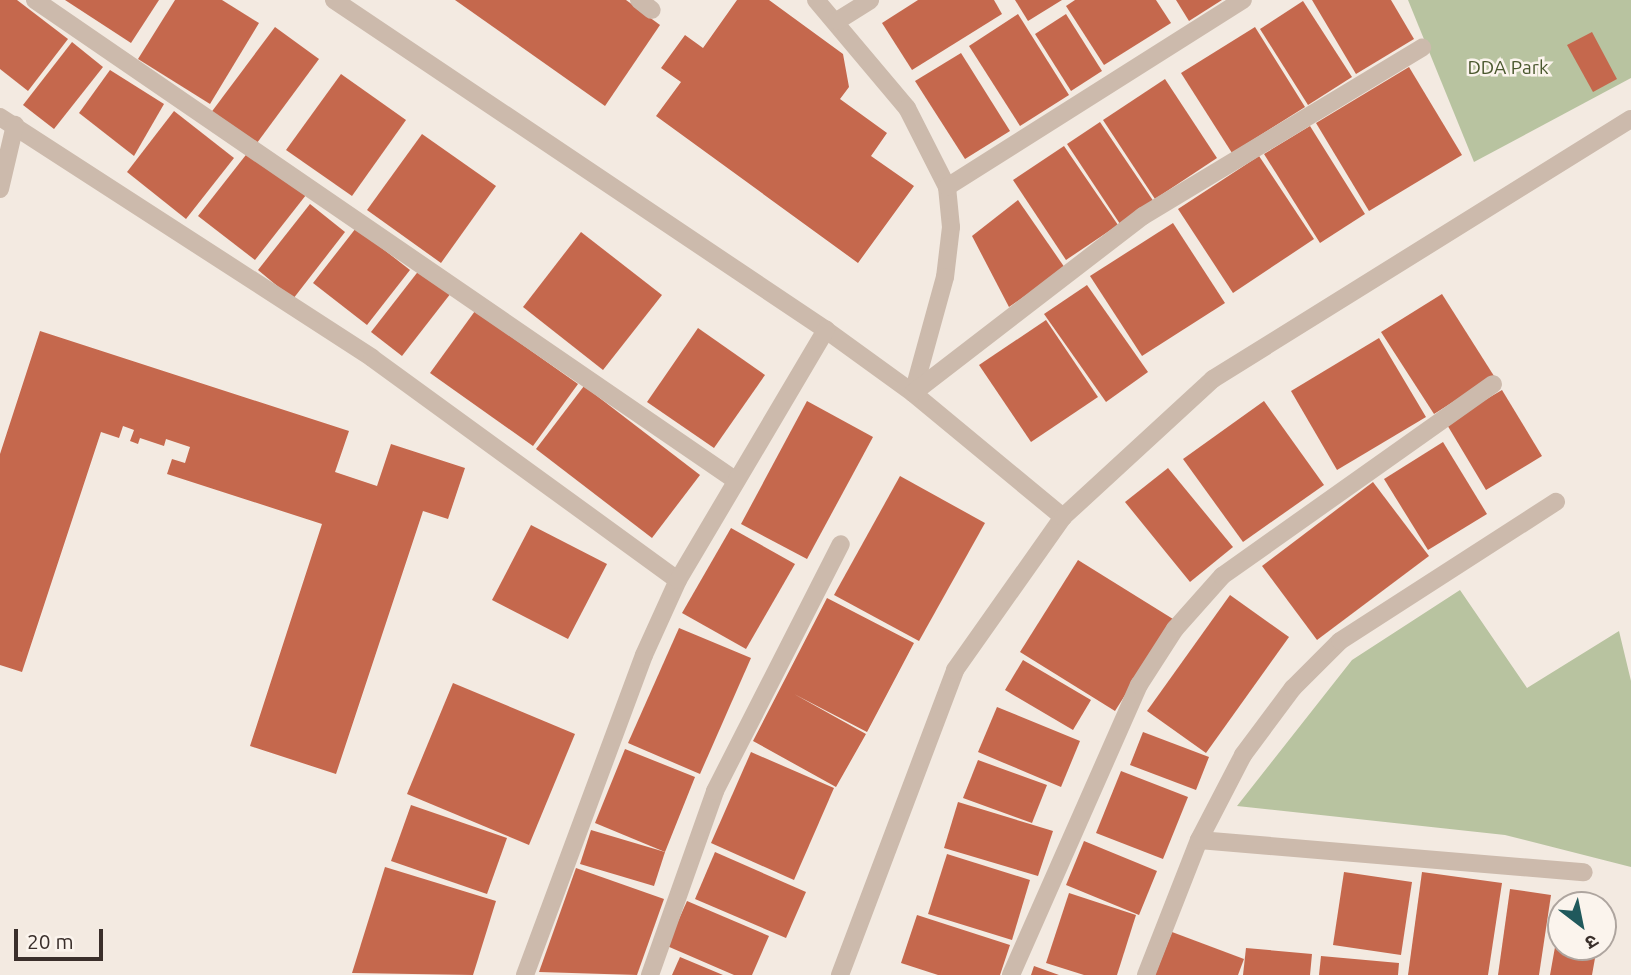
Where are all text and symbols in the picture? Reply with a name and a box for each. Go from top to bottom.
park label: DDA Park [1467,57,1549,79]
north arrow [1547,891,1617,961]
scale bar [18,916,107,960]
text: 20 m [27,929,74,953]
text: उ [1582,930,1603,954]

